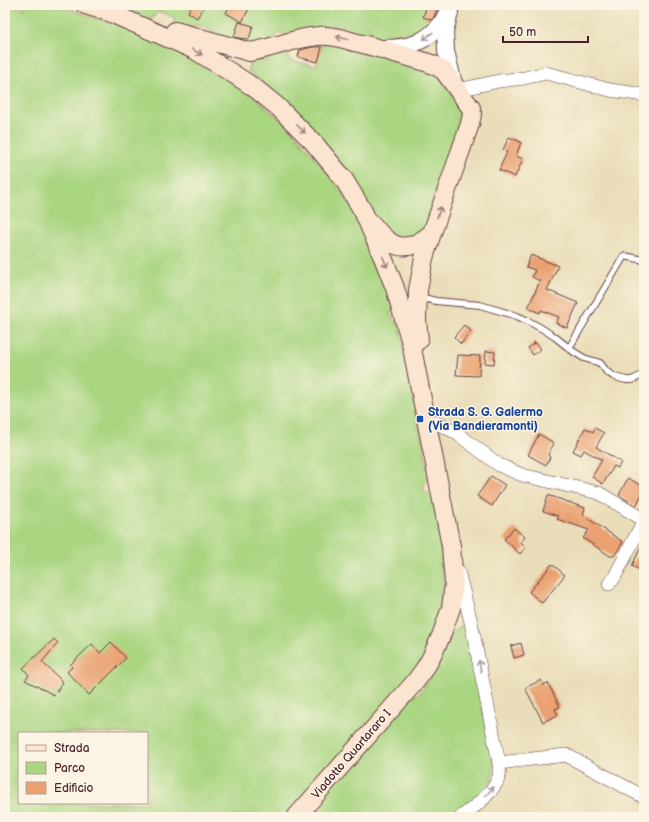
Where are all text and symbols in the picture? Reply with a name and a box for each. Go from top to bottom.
scale bar [503,18,588,44]
text: 50 m [509,25,536,40]
one-way arrow [422,31,433,40]
one-way arrow [336,34,349,42]
one-way arrow [191,48,203,56]
one-way arrow [296,125,306,134]
one-way arrow [436,205,443,218]
one-way arrow [381,255,389,267]
place label: Strada S. G. Galermo (Via Bandieramonti) [428,405,543,434]
marker: Strada S. G. Galermo (Via Bandieramonti) [415,414,425,424]
one-way arrow [476,660,484,673]
street label: Viadotto Quartararo I [308,706,395,802]
legend [18,732,148,804]
text: Strada [54,741,90,756]
text: Parco [54,761,85,776]
text: Edificio [54,781,94,796]
one-way arrow [485,786,494,796]

